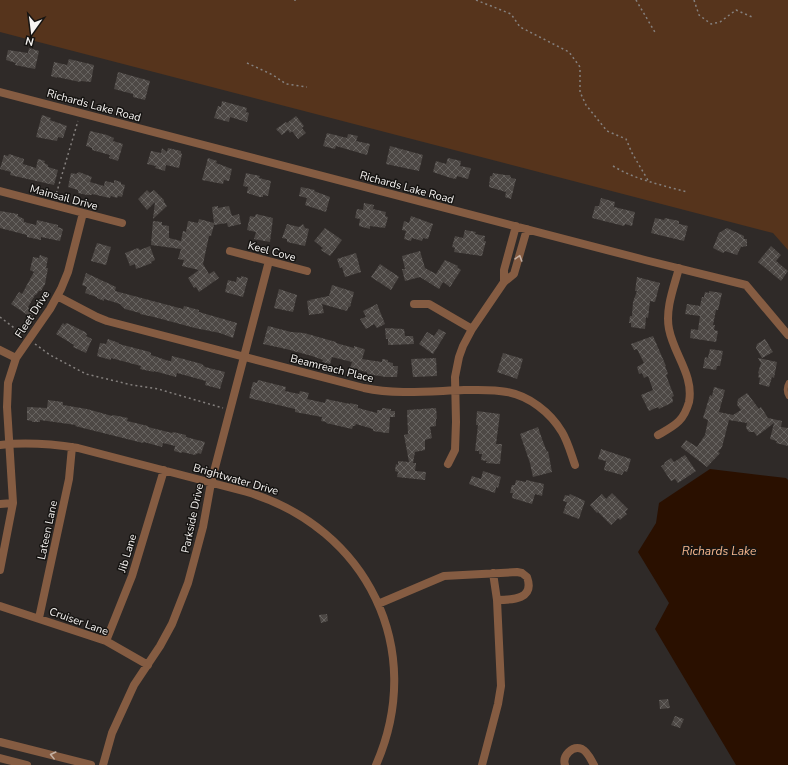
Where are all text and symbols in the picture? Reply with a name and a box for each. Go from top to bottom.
north arrow [12,12,52,52]
text: N [24,33,36,49]
street label: Richards Lake Road [45,86,143,125]
street label: Richards Lake Road [358,168,456,207]
street label: Mainsail Drive [28,181,100,214]
street label: Keel Cove [246,238,298,265]
one-way arrow [514,254,523,261]
street label: Fleet Drive [12,288,53,341]
street label: Beamreach Place [289,351,375,386]
street label: Brightwater Drive [191,460,280,499]
street label: Parkside Drive [178,482,207,554]
street label: Lateen Lane [34,499,61,561]
street label: Jib Lane [114,532,140,575]
water label: Richards Lake [682,543,757,559]
street label: Cruiser Lane [47,604,111,639]
one-way arrow [50,751,57,760]

